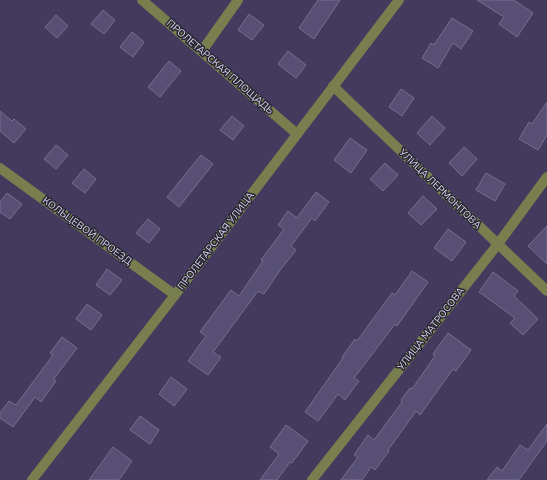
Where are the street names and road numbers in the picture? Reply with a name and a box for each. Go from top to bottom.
street label: ПРОЛЕТАРСКАЯ ПЛОЩАДЬ [163,16,277,118]
street label: УЛИЦА ЛЕРМОНТОВА [395,145,485,233]
street label: ПРОЛЕТАРСКАЯ УЛИЦА [175,189,258,293]
street label: КОЛЬЦЕВОЙ ПРОЕЗД [39,194,135,268]
street label: УЛИЦА МАТРОСОВА [393,284,468,374]

